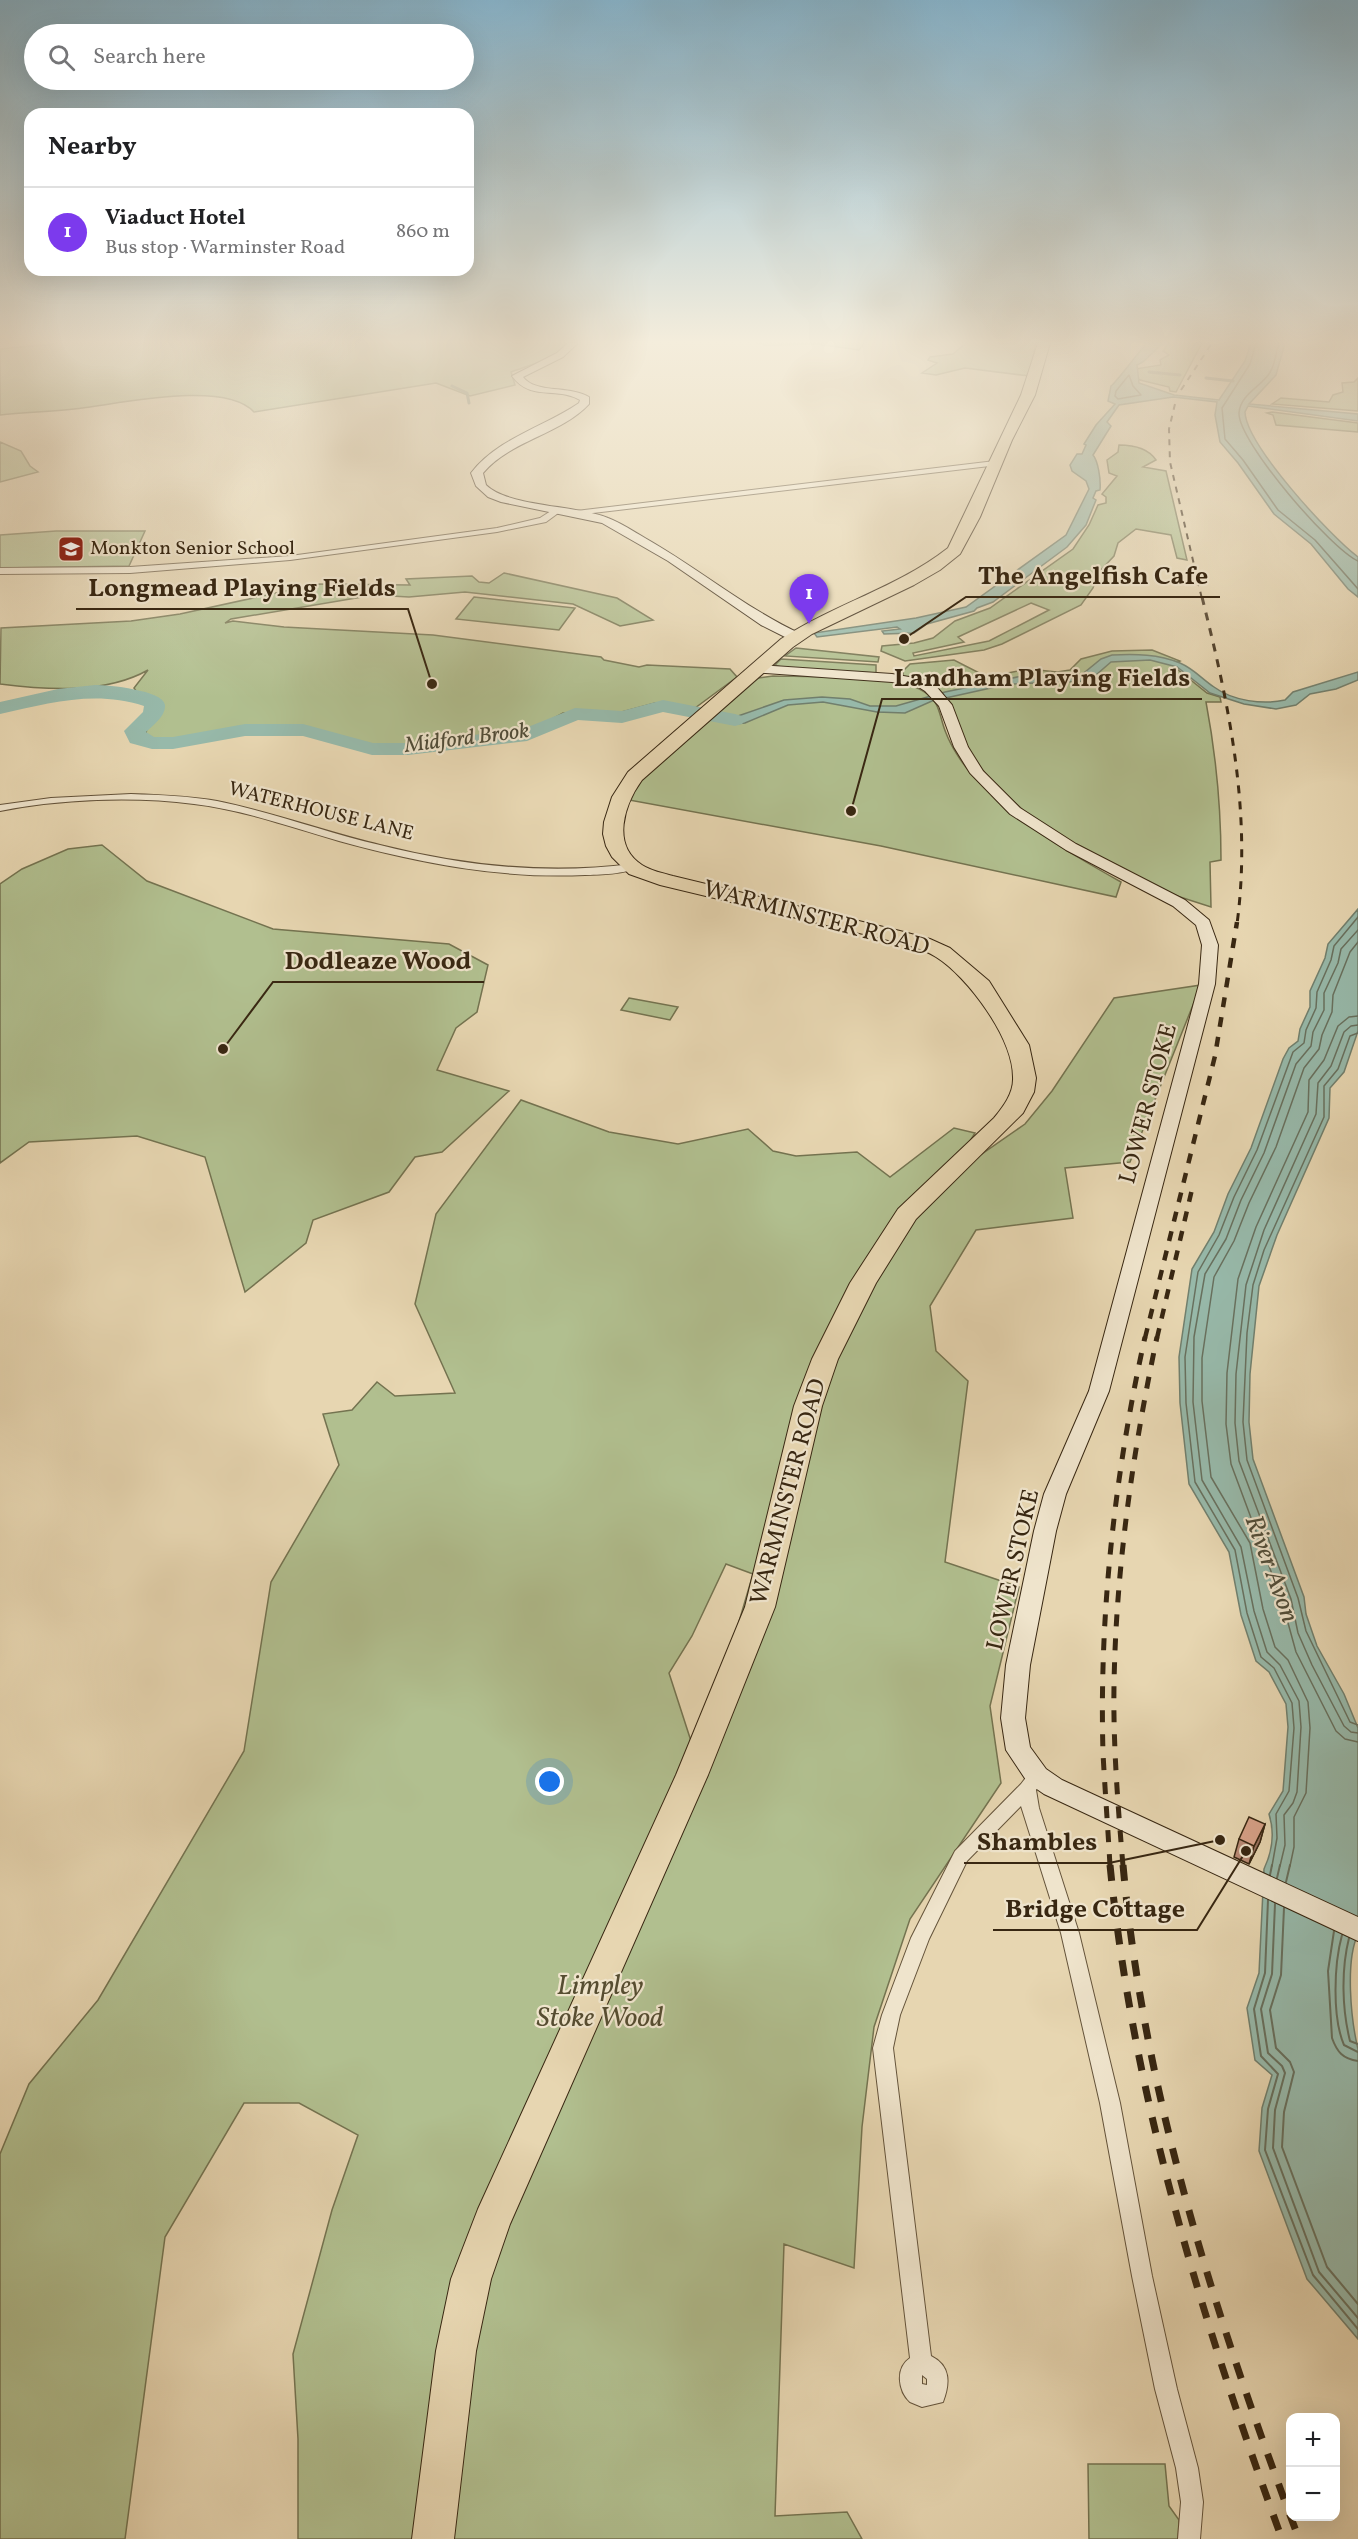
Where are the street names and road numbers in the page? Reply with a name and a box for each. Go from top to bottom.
street label: WATERHOUSE LANE [225,775,417,849]
street label: WARMINSTER ROAD [699,872,933,966]
street label: LOWER STOKE [1111,1020,1187,1188]
street label: WARMINSTER ROAD [742,1375,836,1609]
street label: LOWER STOKE [979,1486,1049,1654]

